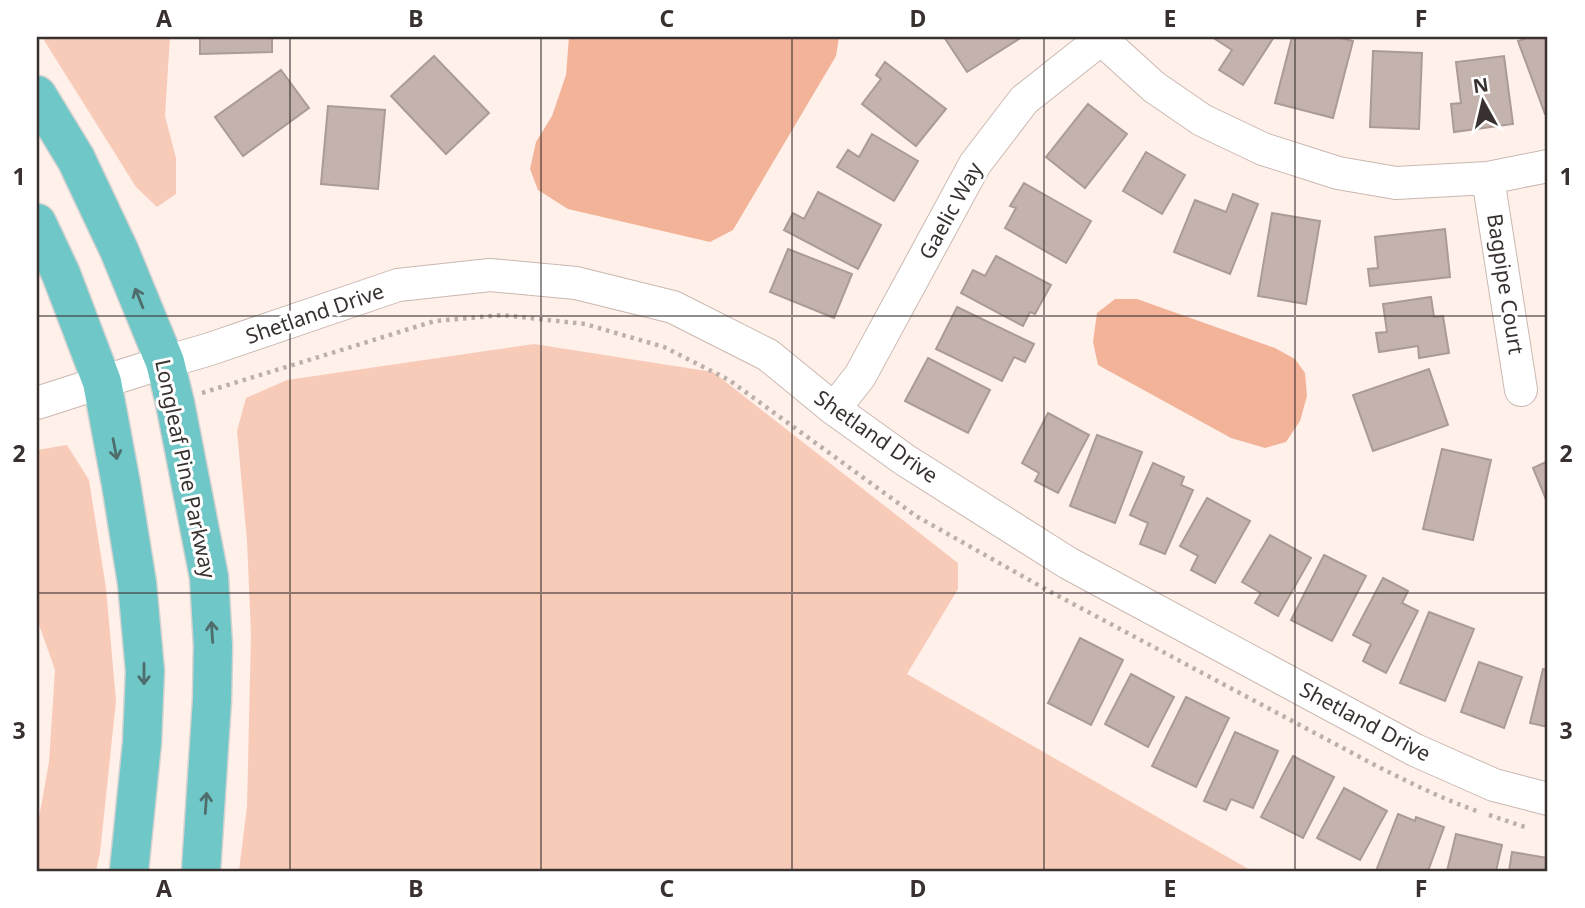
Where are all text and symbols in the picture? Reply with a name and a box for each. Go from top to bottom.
text: A [156,2,172,34]
text: B [408,2,424,34]
text: C [660,2,675,34]
text: D [910,2,926,34]
text: E [1164,2,1176,34]
text: F [1415,2,1427,34]
north arrow [1448,66,1518,136]
text: N [1471,71,1490,99]
street label: Gaelic Way [912,157,988,264]
text: 1 [12,160,26,192]
text: 1 [1559,160,1573,192]
street label: Bagpipe Court [1481,211,1531,357]
street label: Shetland Drive [242,276,388,350]
one-way arrow [132,288,145,310]
street label: Longleaf Pine Parkway [149,357,223,581]
street label: Shetland Drive [809,383,944,489]
text: 2 [12,437,26,469]
one-way arrow [109,437,122,460]
text: 2 [1559,437,1573,469]
one-way arrow [205,621,218,644]
one-way arrow [137,663,151,686]
street label: Shetland Drive [1295,675,1436,767]
text: 3 [12,714,26,746]
text: 3 [1559,714,1573,746]
one-way arrow [199,792,212,815]
text: A [156,872,172,904]
text: B [408,872,424,904]
text: C [660,872,675,904]
text: D [910,872,926,904]
text: E [1164,872,1176,904]
text: F [1415,872,1427,904]

